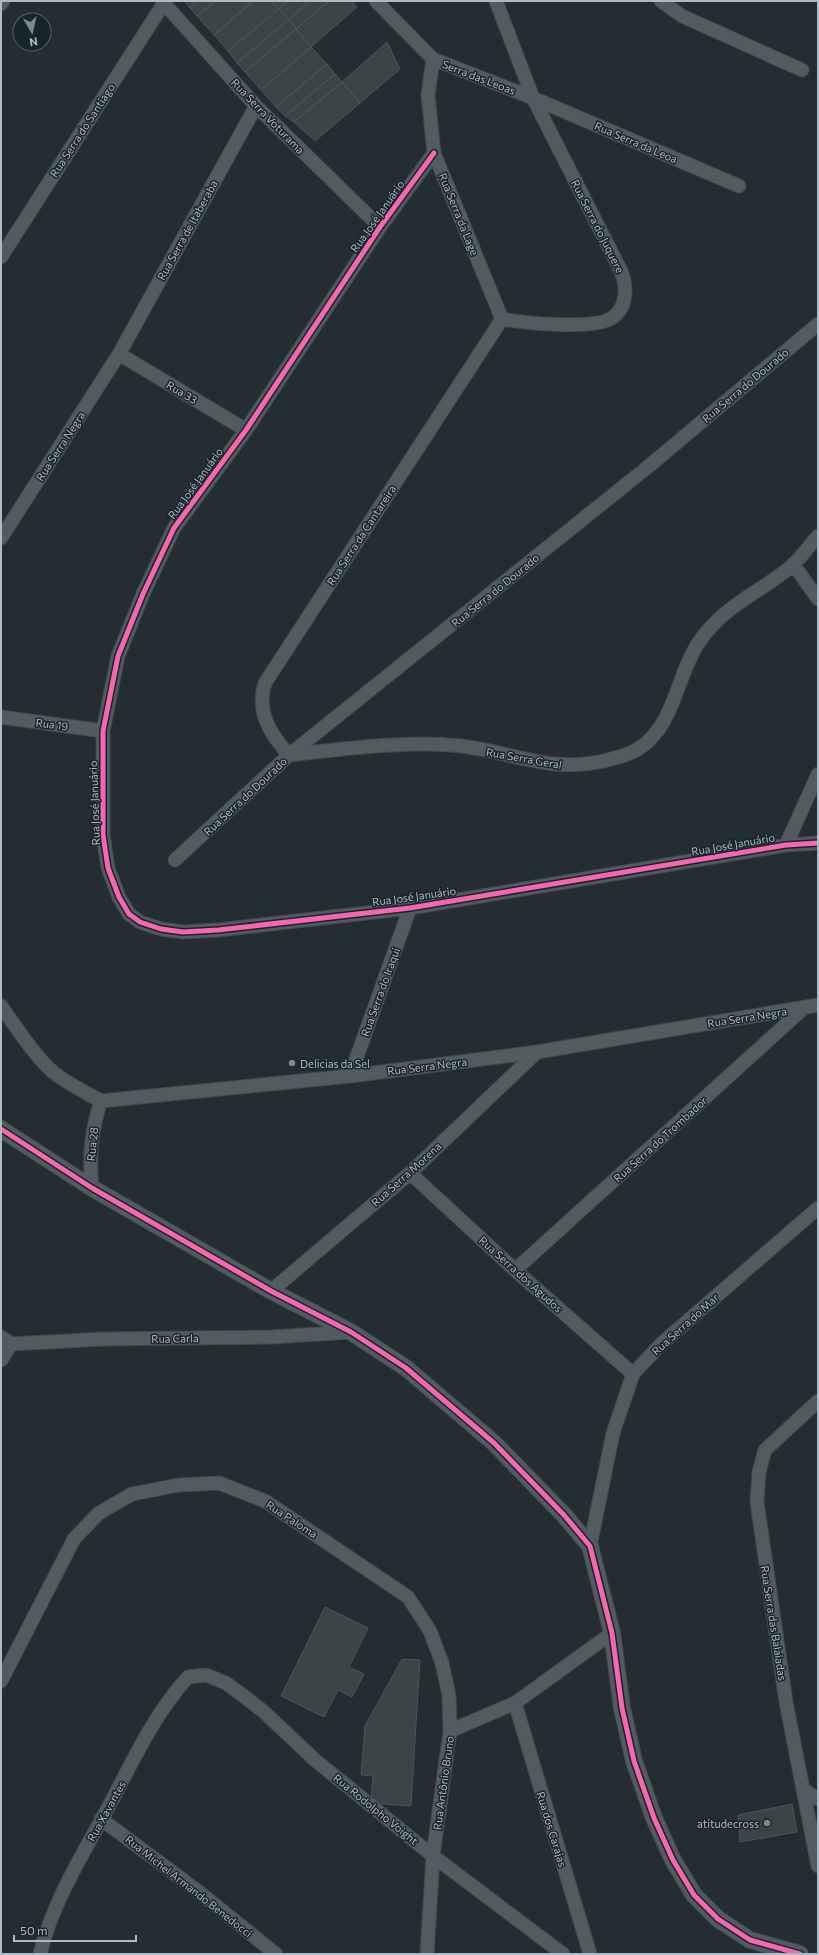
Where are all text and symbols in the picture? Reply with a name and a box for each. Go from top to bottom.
north arrow [12,12,52,52]
text: N [29,35,39,49]
street label: Serra das Leoas [441,57,517,97]
street label: Rua Serra Voturama [229,76,307,156]
street label: Rua Serra do Santiago [47,80,117,179]
street label: Rua Serra da Leoa [593,119,679,165]
street label: Rua Serra da Lage [436,171,482,257]
street label: Rua José Januário [347,177,408,255]
street label: Rua Serra do Juquere [568,177,627,275]
street label: Rua Serra de Itaberaba [154,178,220,282]
street label: Rua Serra do Dourado [699,345,791,425]
street label: Rua 33 [164,378,200,406]
street label: Rua Serra Negra [33,409,87,483]
street label: Rua José Januário [165,445,226,522]
street label: Rua Serra da Cantareira [324,482,398,588]
street label: Rua Serra do Dourado [449,550,542,629]
street label: Rua 19 [35,716,69,732]
street label: Rua Serra Geral [485,745,563,771]
street label: Rua Serra do Dourado [201,754,290,838]
street label: Rua José Januário [86,760,103,846]
street label: Rua José Januário [690,830,776,859]
street label: Rua José Januário [371,884,457,909]
street label: Rua Serra do Iraqui [358,946,402,1038]
street label: Rua Serra Negra [706,1004,788,1030]
street label: Rua Serra Negra [386,1055,468,1077]
place label: Delicias da Sel [300,1057,370,1070]
marker: Delicias da Sel [287,1058,297,1068]
street label: Rua Serra do Trombador [611,1093,710,1184]
street label: Rua 28 [84,1126,100,1162]
street label: Rua Serra Morena [368,1139,444,1209]
street label: Rua Serra dos Agudos [477,1233,565,1315]
street label: Rua Serra do Mar [649,1290,722,1358]
street label: Rua Carla [151,1331,199,1345]
street label: Rua Paloma [264,1498,320,1540]
street label: Rua Serra das Balaiadas [758,1564,790,1682]
street label: Rua Antônio Bruno [430,1735,456,1831]
street label: Rua Rodolpho Voight [331,1771,421,1847]
street label: Rua Xavantes [84,1778,128,1844]
street label: Rua dos Carajas [534,1790,570,1868]
place label: atitudecross [697,1817,759,1830]
marker: atitudecross [762,1818,772,1828]
street label: Rua Michel Armando Benedocci [123,1832,255,1940]
scale bar [14,1917,136,1943]
text: 50 m [20,1923,48,1937]

